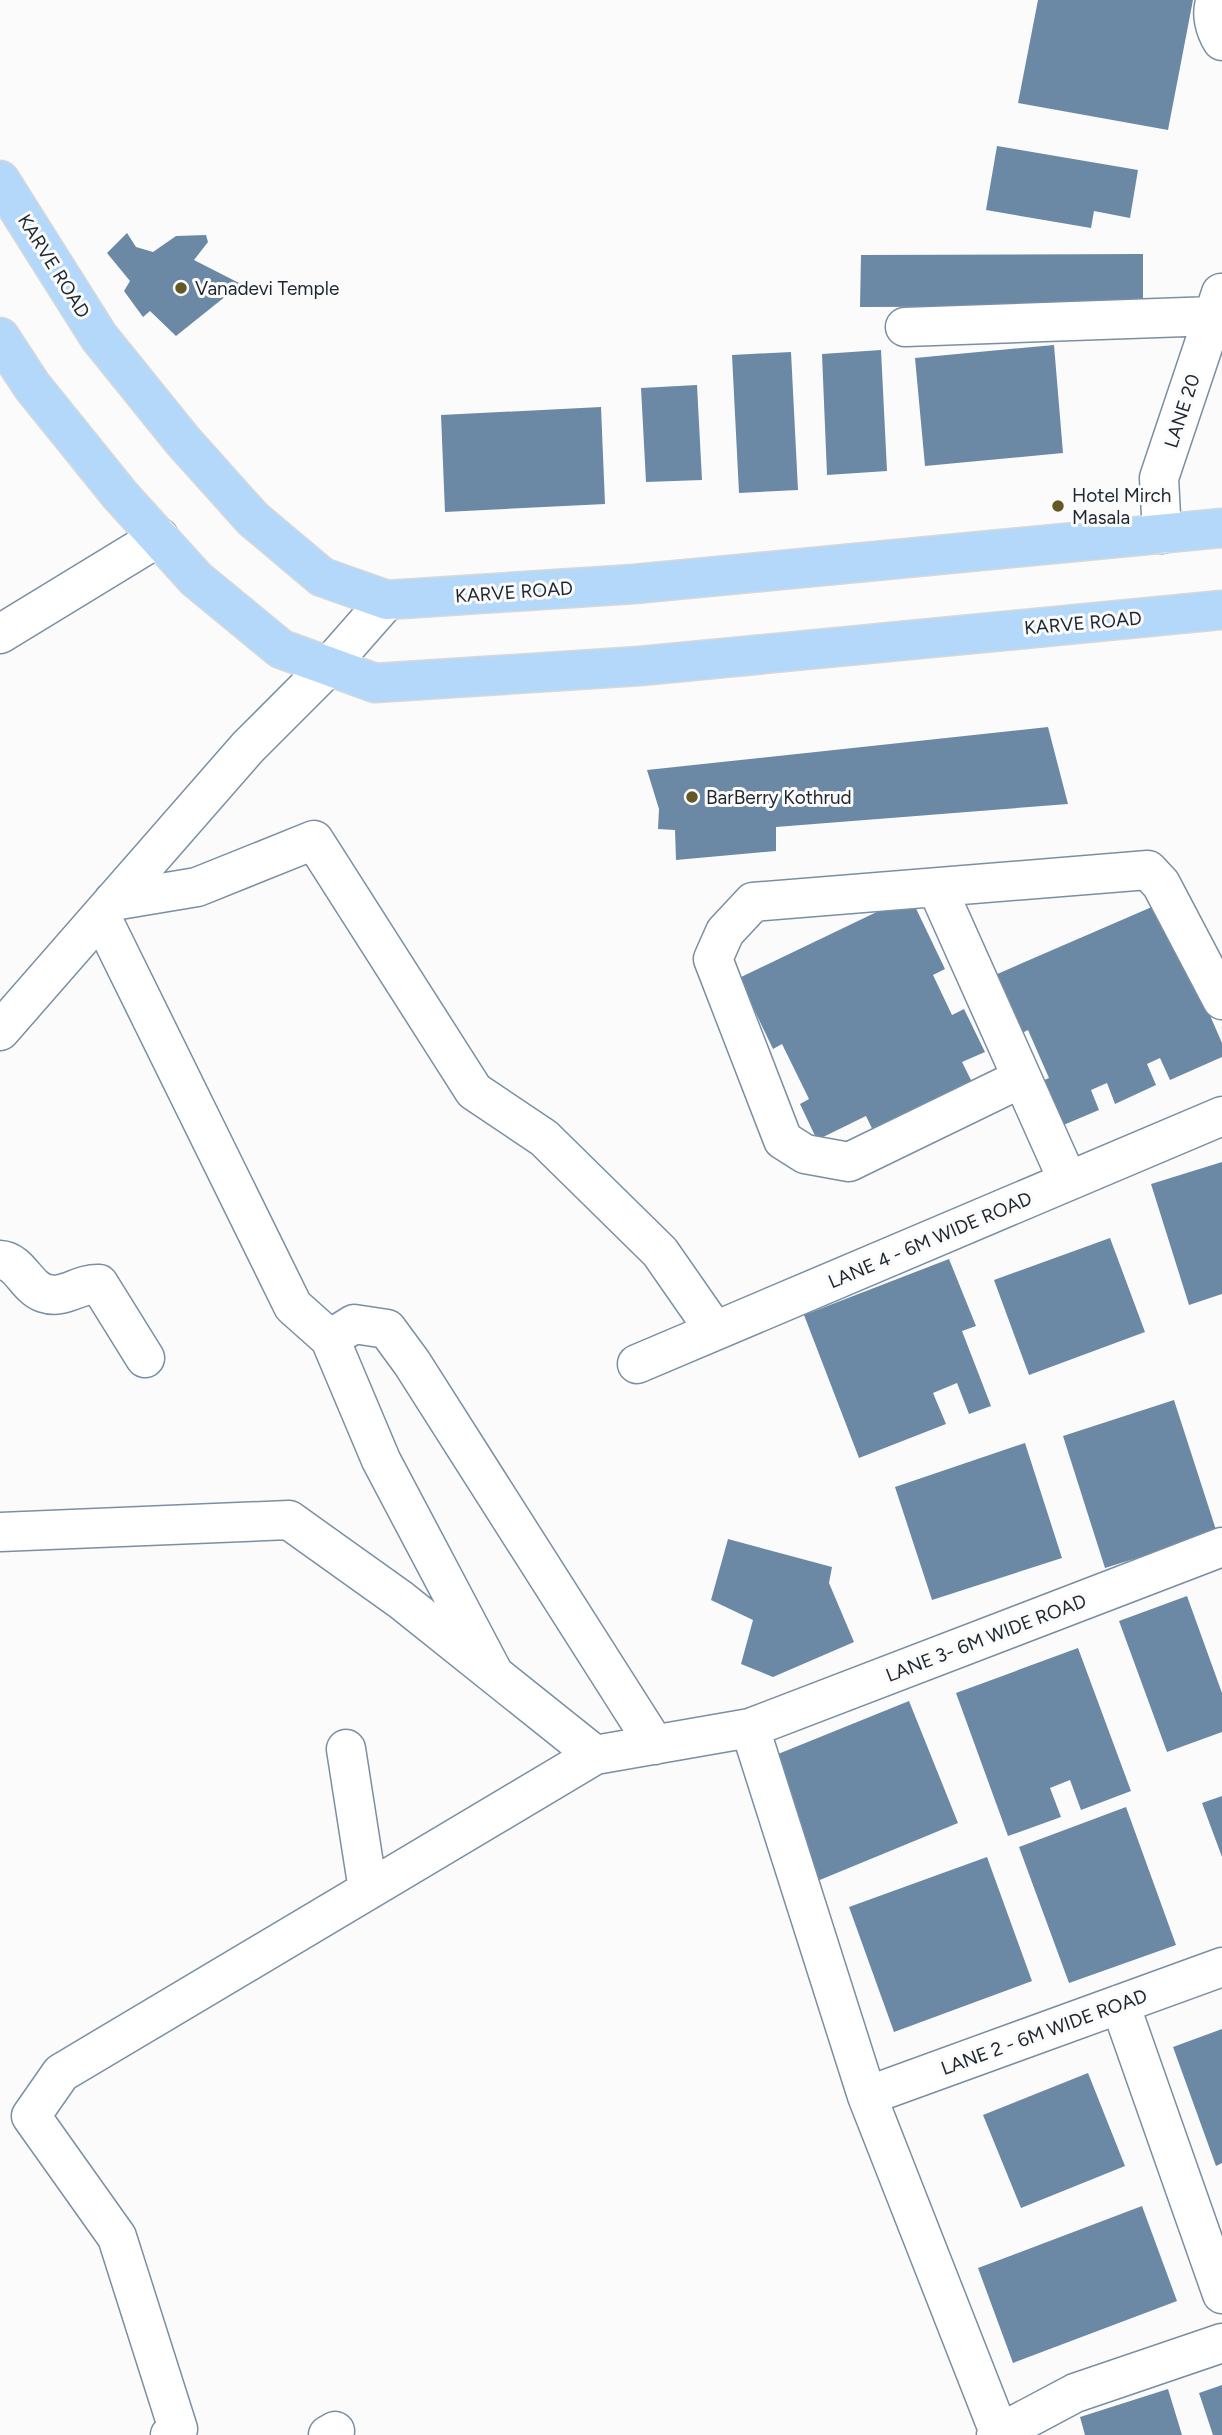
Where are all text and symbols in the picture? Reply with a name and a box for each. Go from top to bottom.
street label: KARVE ROAD [13,210,95,322]
place label: Vanadevi Temple [195,277,339,300]
marker: Vanadevi Temple [173,280,189,296]
street label: LANE 20 [1159,371,1205,451]
place label: Hotel Mirch Masala [1072,484,1171,529]
marker: Hotel Mirch Masala [1050,498,1066,514]
street label: KARVE ROAD [454,576,574,608]
street label: KARVE ROAD [1023,606,1143,640]
place label: BarBerry Kothrud [706,786,852,809]
marker: BarBerry Kothrud [684,789,700,805]
street label: LANE 4 - 6M WIDE ROAD [825,1187,1035,1293]
street label: LANE 3- 6M WIDE ROAD [883,1589,1089,1687]
street label: LANE 2 - 6M WIDE ROAD [938,1984,1150,2080]

